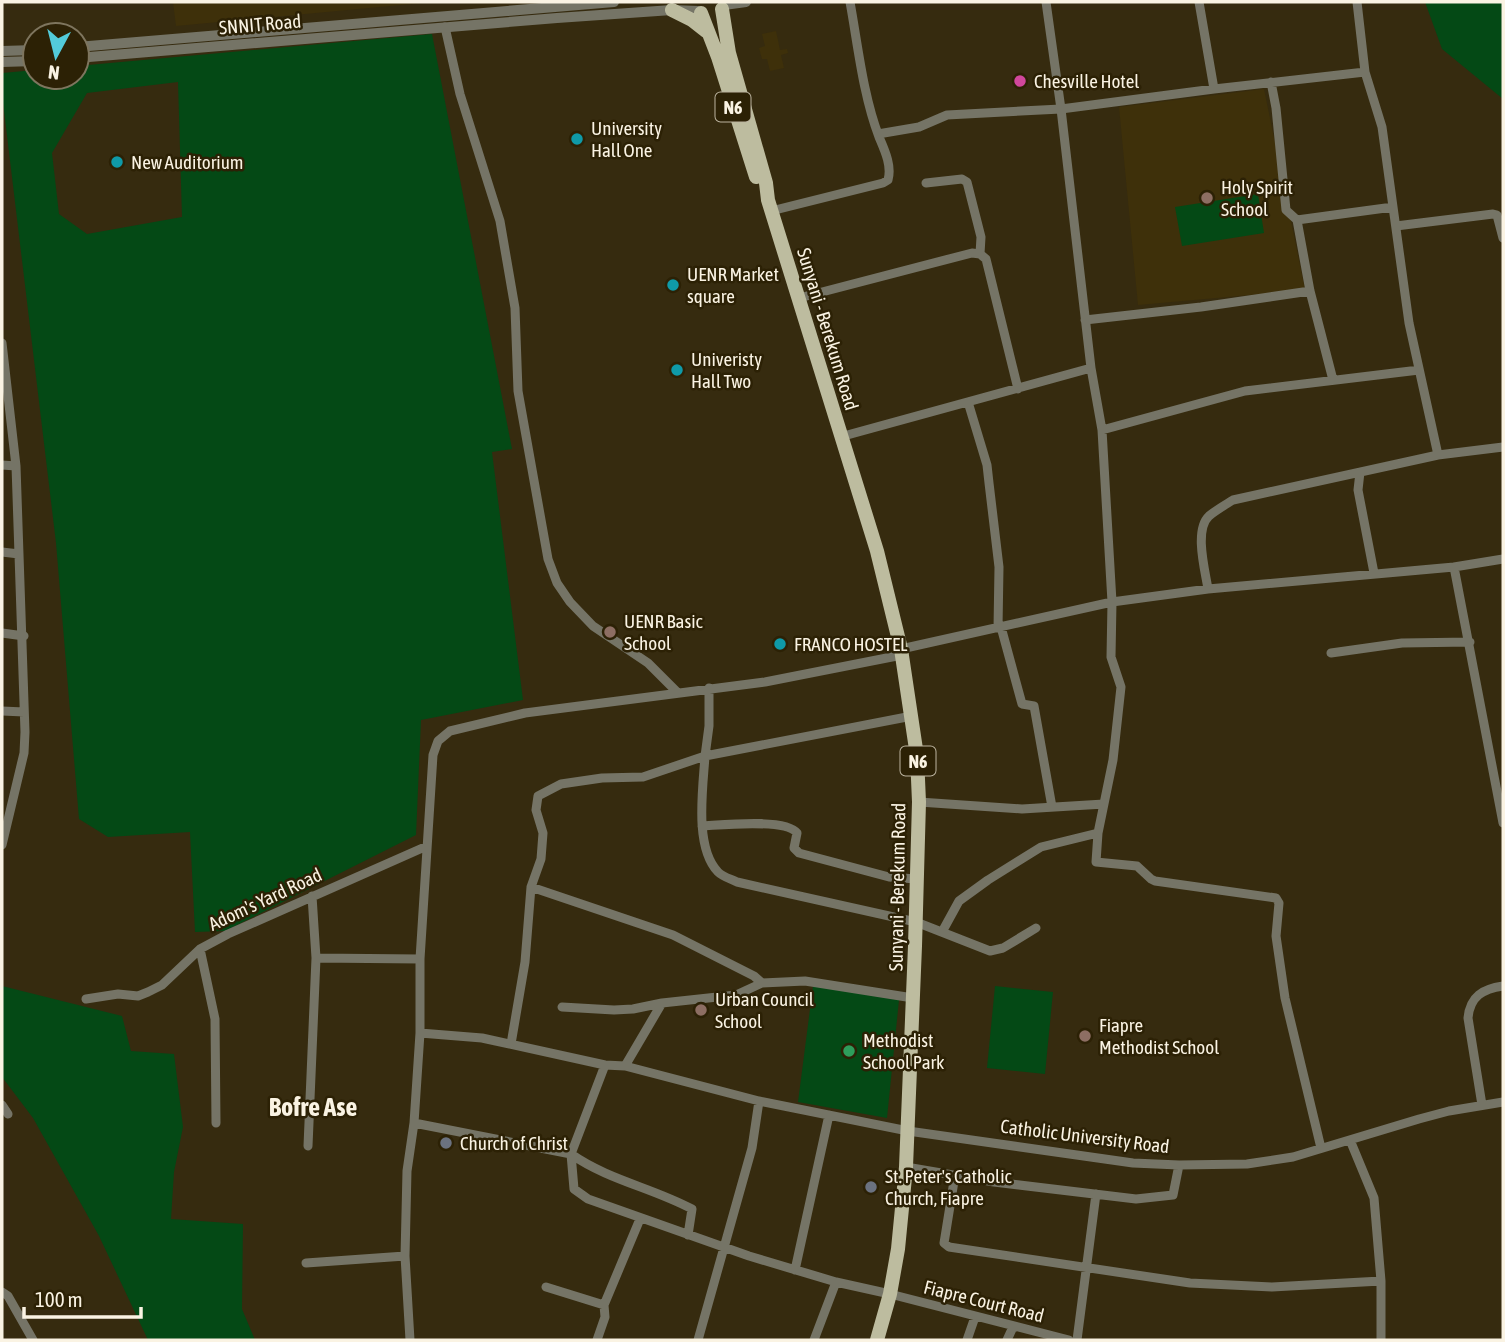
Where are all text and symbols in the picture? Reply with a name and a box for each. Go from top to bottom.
street label: SNNIT Road [218,9,302,39]
north arrow [21,21,91,91]
text: N [47,61,61,84]
place label: Chesville Hotel [1034,70,1139,92]
marker: Chesville Hotel [1012,73,1028,89]
road number: N6 [716,92,750,122]
place label: University Hall One [591,117,662,161]
marker: University Hall One [569,131,585,147]
place label: New Auditorium [131,151,244,173]
marker: New Auditorium [109,154,125,170]
place label: Holy Spirit School [1221,176,1293,220]
marker: Holy Spirit School [1199,190,1215,206]
street label: Sunyani - Berekum Road [793,245,863,413]
place label: UENR Market square [687,263,779,307]
marker: UENR Market square [665,277,681,293]
place label: Univeristy Hall Two [691,348,762,392]
marker: Univeristy Hall Two [669,362,685,378]
place label: UENR Basic School [624,610,704,654]
marker: UENR Basic School [602,624,618,640]
place label: FRANCO HOSTEL [794,633,908,655]
marker: FRANCO HOSTEL [772,636,788,652]
road number: N6 [900,746,936,776]
street label: Sunyani - Berekum Road [885,803,909,971]
street label: Adom's Yard Road [205,863,325,935]
place label: Urban Council School [715,988,814,1032]
marker: Urban Council School [693,1002,709,1018]
place label: Fiapre Methodist School [1099,1014,1219,1058]
marker: Fiapre Methodist School [1077,1028,1093,1044]
place label: Methodist School Park [863,1029,945,1073]
marker: Methodist School Park [841,1043,857,1059]
district label: Bofre Ase [269,1092,357,1122]
street label: Catholic University Road [999,1115,1171,1157]
place label: Church of Christ [460,1132,568,1154]
marker: Church of Christ [438,1135,454,1151]
place label: St. Peter's Catholic Church, Fiapre [885,1165,1013,1209]
marker: St. Peter's Catholic Church, Fiapre [863,1179,879,1195]
street label: Fiapre Court Road [922,1275,1046,1327]
scale bar [24,1276,142,1320]
text: 100 m [35,1287,83,1311]

